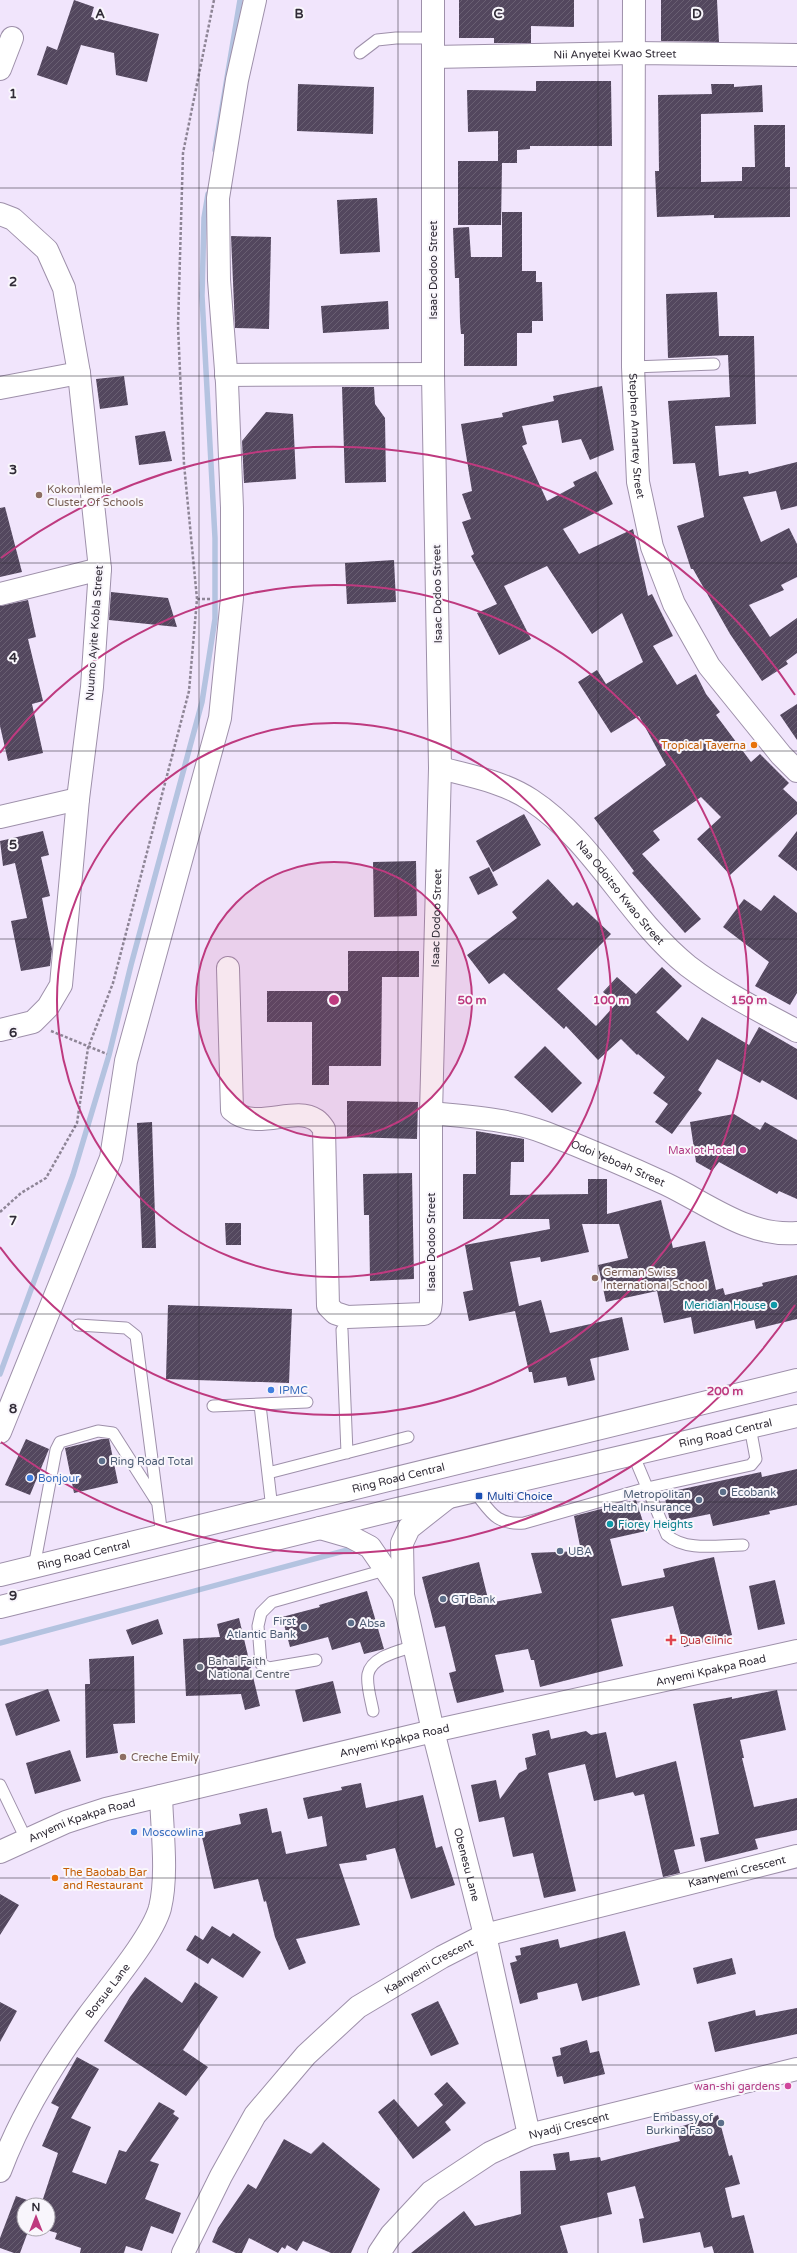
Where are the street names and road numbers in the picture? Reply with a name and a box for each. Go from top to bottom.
street label: Nii Anyetei Kwao Street [553,47,677,62]
street label: Isaac Dodoo Street [427,221,440,319]
street label: Stephen Amartey Street [626,373,647,500]
street label: Isaac Dodoo Street [430,545,445,643]
street label: Nuumo Ayite Kobla Street [83,565,106,701]
street label: Naa Odoitso Kwao Street [573,838,667,948]
street label: Isaac Dodoo Street [429,868,444,968]
street label: Odoi Yeboah Street [569,1138,667,1190]
street label: Isaac Dodoo Street [425,1193,438,1291]
street label: Ring Road Central [678,1416,773,1450]
street label: Ring Road Central [351,1460,446,1496]
street label: Ring Road Central [36,1537,132,1573]
street label: Anyemi Kpakpa Road [654,1652,767,1689]
street label: Anyemi Kpakpa Road [338,1722,451,1760]
street label: Anyemi Kpakpa Road [26,1796,137,1845]
street label: Obenesu Lane [451,1827,482,1903]
street label: Kaanyemi Crescent [687,1853,787,1890]
street label: Kaanyemi Crescent [382,1936,476,1997]
street label: Borsue Lane [83,1961,133,2021]
street label: Nyadji Crescent [527,2110,610,2142]

